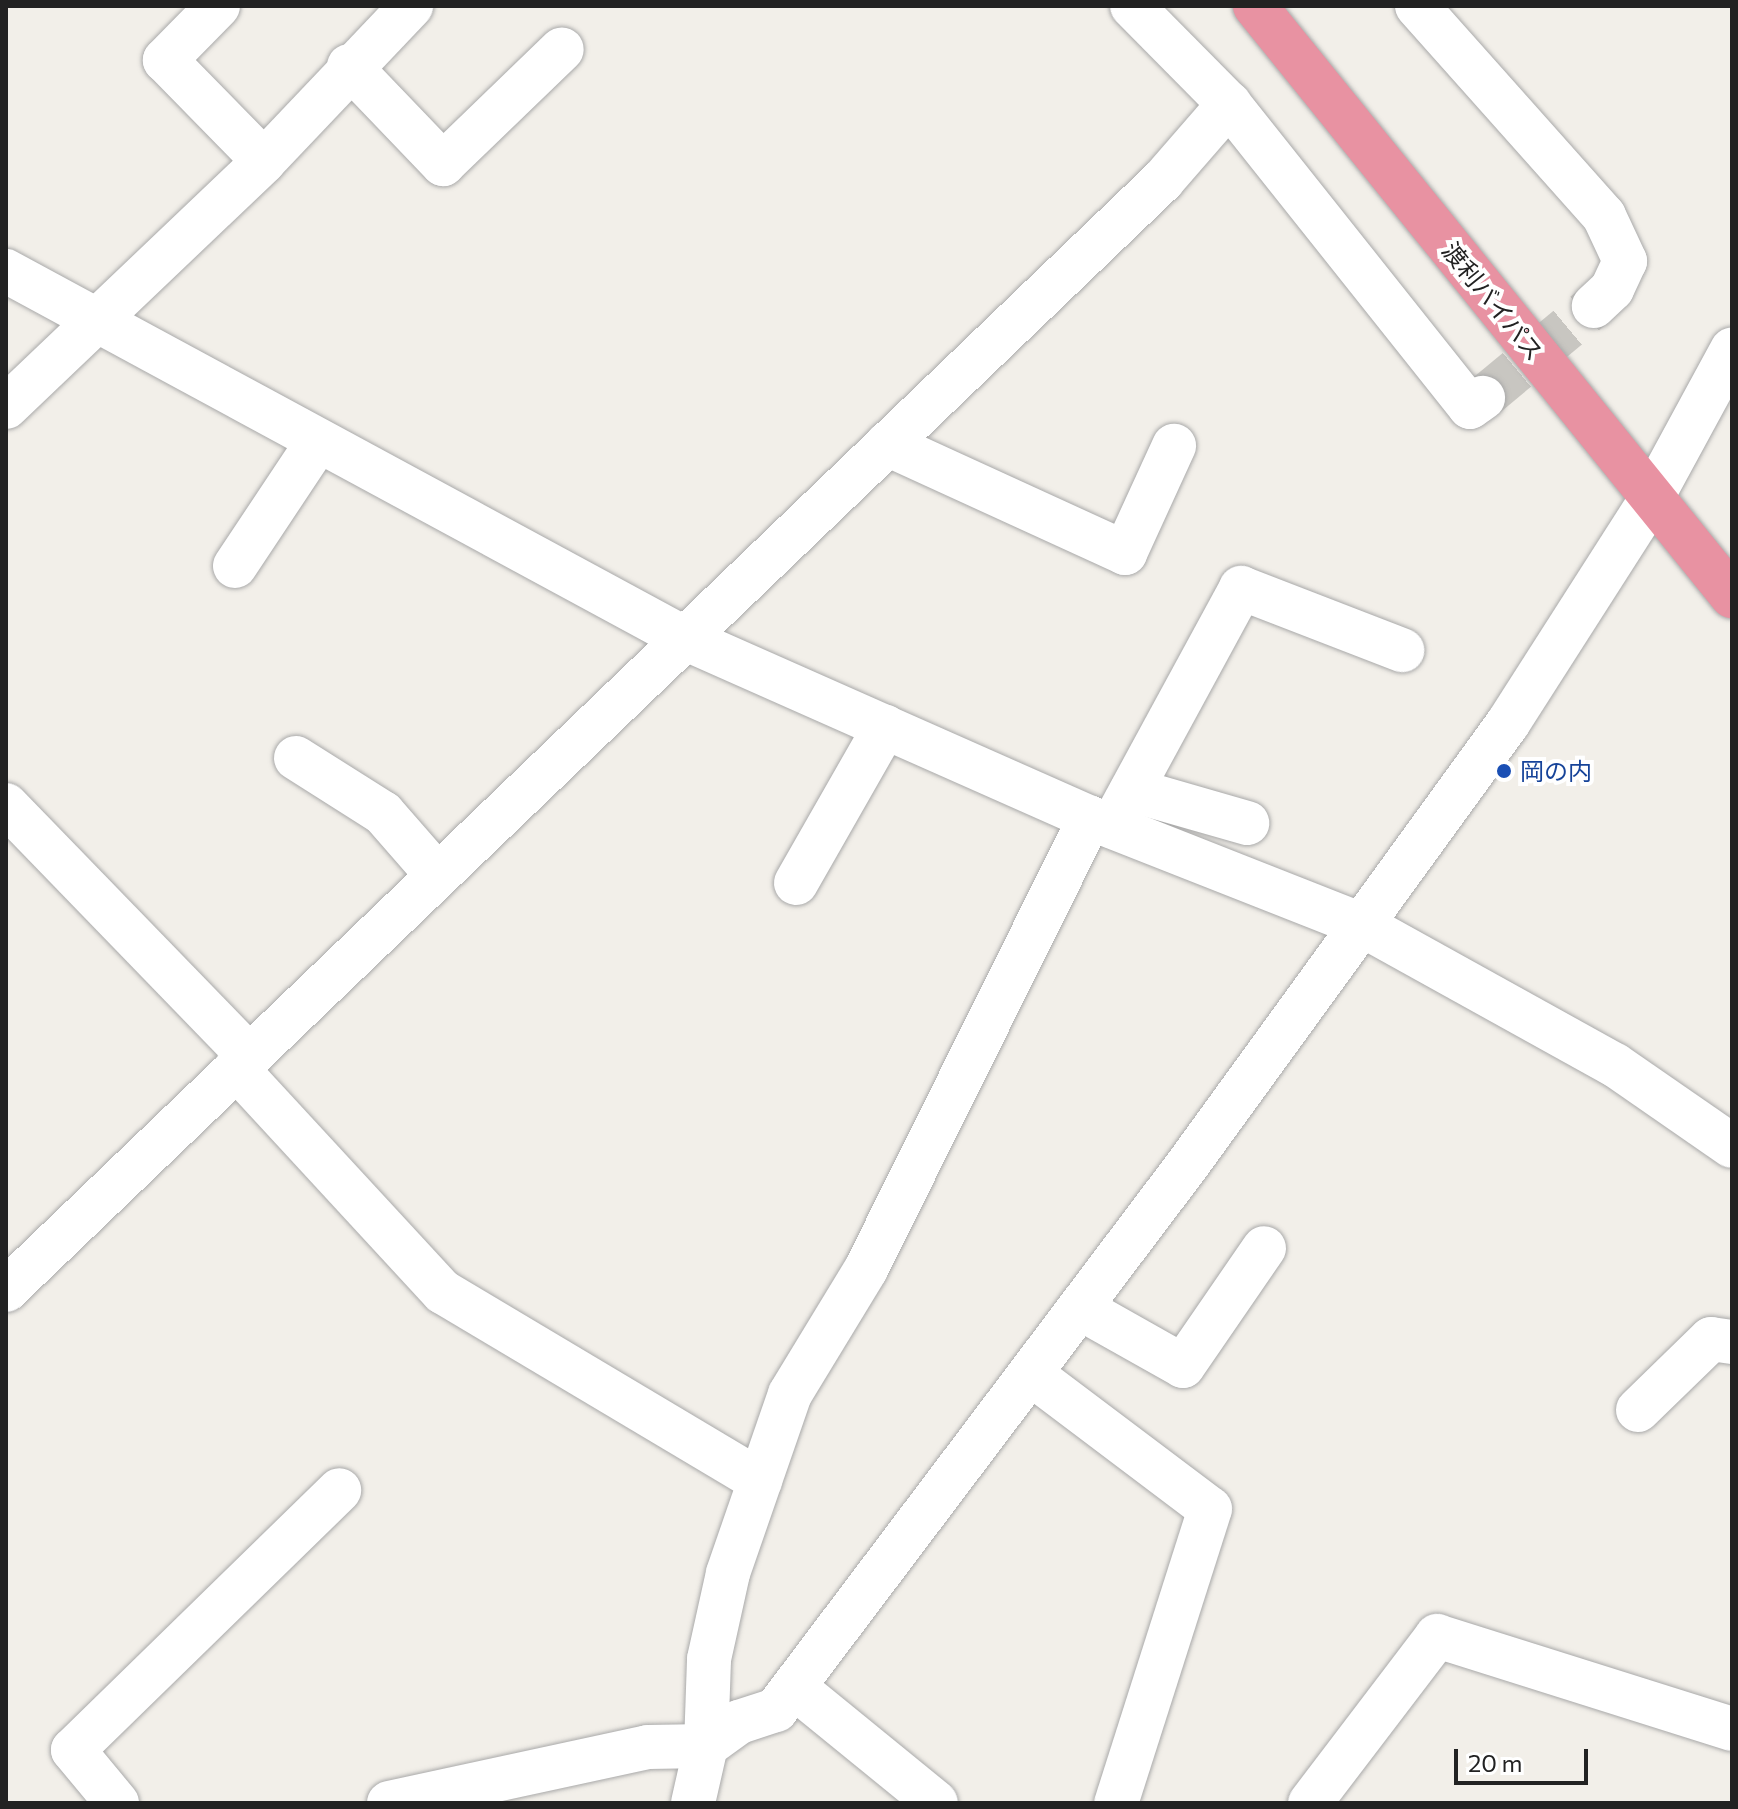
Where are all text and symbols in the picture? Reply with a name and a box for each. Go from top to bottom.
street label: 渡利バイパス [1436,236,1550,366]
place label: 岡の内 [1520,757,1592,785]
marker: 岡の内 [1495,762,1513,780]
scale bar [1458,1733,1592,1783]
text: 20 m [1468,1748,1522,1777]

